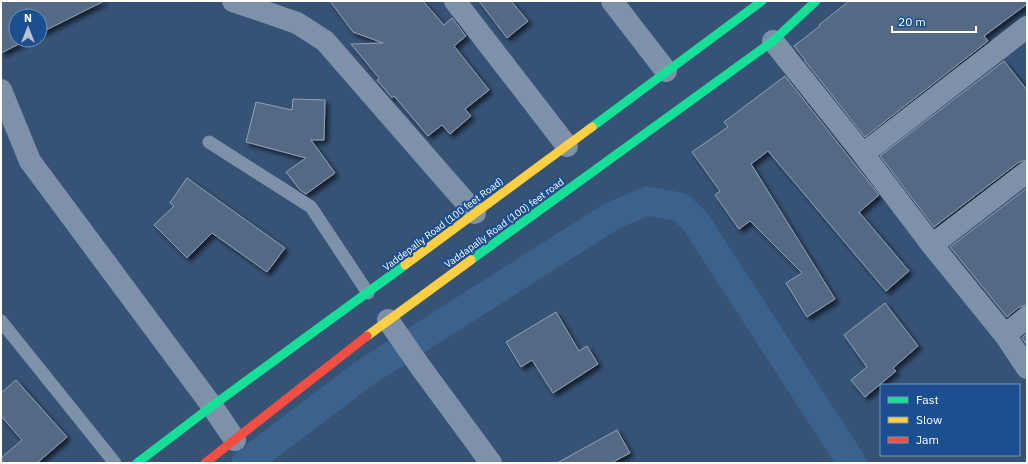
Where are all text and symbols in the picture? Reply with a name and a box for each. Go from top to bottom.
north arrow [8,8,48,48]
scale bar [892,8,976,34]
text: N [24,11,32,25]
text: 20 m [898,14,926,29]
street label: Vaddepally Road (100 feet Road) [380,174,506,274]
street label: Vaddapally Road (100) feet road [442,175,566,271]
legend [880,384,1020,456]
text: Fast [916,392,939,407]
text: Slow [916,412,942,427]
text: Jam [916,432,939,447]

